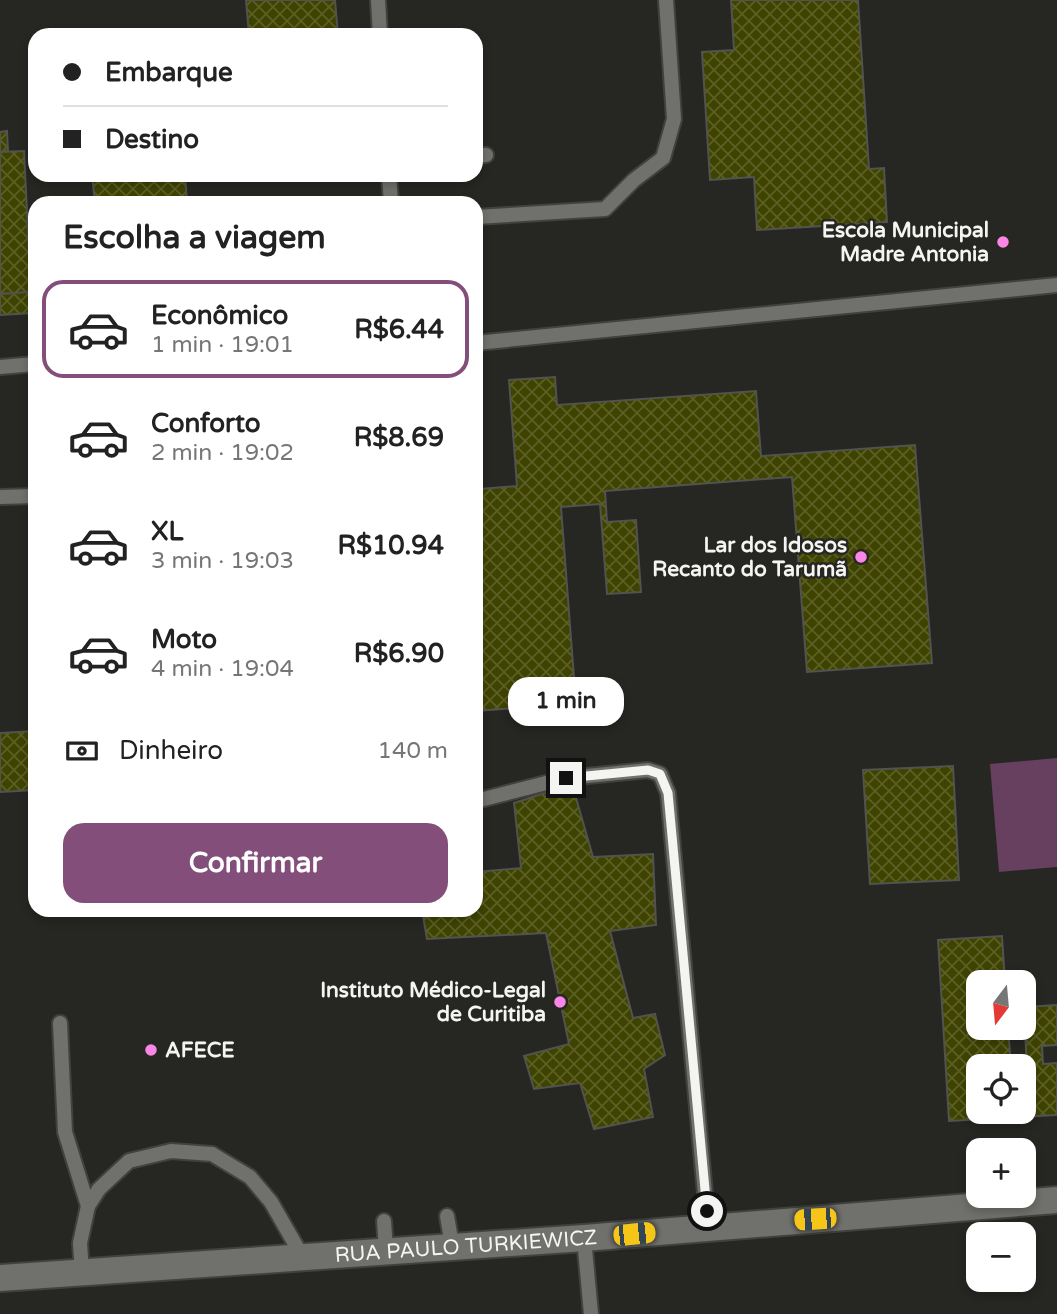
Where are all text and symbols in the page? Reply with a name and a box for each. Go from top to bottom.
text: Embarque [105,57,233,88]
text: Destino [105,124,199,155]
place label: Escola Municipal Madre Antonia [822,218,989,267]
text: Escolha a viagem [63,219,326,257]
marker: Escola Municipal Madre Antonia [995,234,1011,250]
icon: car [67,298,130,361]
text: Econômico [151,300,288,331]
text: R$6.44 [354,314,444,345]
text: 1 min · 19:01 [151,331,294,359]
icon: car [67,406,130,469]
text: Conforto [151,408,260,439]
text: R$8.69 [354,422,444,453]
text: 2 min · 19:02 [151,439,294,467]
icon: car [67,514,130,577]
text: XL [151,516,183,547]
text: R$10.94 [337,530,444,561]
place label: Lar dos Idosos Recanto do Tarumã [652,533,847,582]
text: 3 min · 19:03 [151,547,294,575]
marker: Lar dos Idosos Recanto do Tarumã [853,549,869,565]
icon: car [67,622,130,685]
text: Moto [151,624,217,655]
text: R$6.90 [354,638,444,669]
text: 4 min · 19:04 [151,655,294,683]
callout: 1 min [508,676,624,726]
text: 1 min [535,687,597,715]
icon: cash [63,732,101,770]
text: Dinheiro [119,735,223,766]
text: 140 m [378,737,448,765]
route end [550,762,582,794]
button: Confirmar [63,823,448,903]
north arrow [966,970,1036,1040]
map controls [966,970,1036,1292]
place label: Instituto Médico-Legal de Curitiba [320,978,546,1027]
marker: Instituto Médico-Legal de Curitiba [552,994,568,1010]
place label: AFECE [165,1038,235,1063]
marker: AFECE [143,1042,159,1058]
button: locate [966,1054,1036,1124]
button: + [966,1138,1036,1208]
route start [691,1195,723,1227]
car [794,1207,837,1231]
car [613,1221,656,1247]
button: − [966,1222,1036,1292]
street label: RUA PAULO TURKIEWICZ [334,1225,598,1268]

